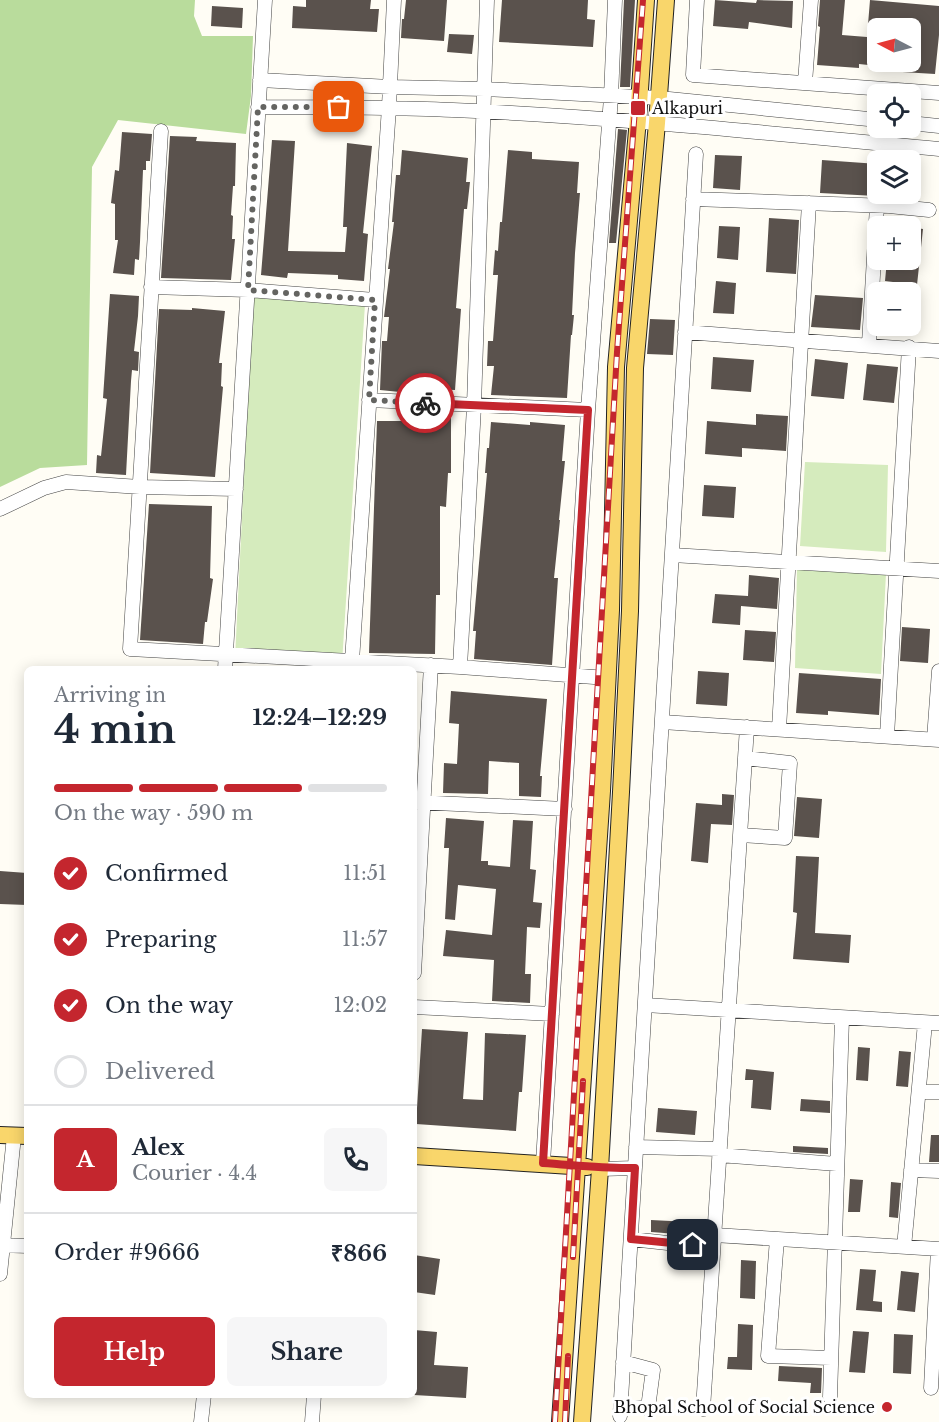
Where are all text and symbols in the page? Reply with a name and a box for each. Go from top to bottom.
north arrow [867,18,921,72]
map controls [867,18,921,336]
pin [313,81,364,132]
button: locate [867,84,921,138]
icon: bag [322,90,355,123]
place label: Alkapuri [651,98,723,118]
marker: Alkapuri [629,99,647,117]
button: layers [867,150,921,204]
button: + [867,216,921,270]
button: − [867,282,921,336]
courier [395,373,455,433]
icon: bike [409,387,442,420]
text: Arriving in [54,683,166,707]
text: 12:24–12:29 [253,704,387,731]
text: 4 min [54,705,176,754]
text: On the way · 590 m [54,801,253,825]
icon: check [54,857,87,890]
text: Confirmed [105,860,228,887]
text: 11:51 [343,861,387,885]
icon: check [54,923,87,956]
text: Preparing [105,926,216,953]
text: 11:57 [342,927,387,951]
icon: check [54,989,87,1022]
text: On the way [105,992,233,1019]
text: 12:02 [333,993,387,1017]
text: Delivered [105,1058,215,1085]
button: phone [324,1128,387,1191]
text: Alex [132,1134,185,1161]
text: A [77,1146,94,1173]
text: Courier · 4.4 [132,1161,257,1185]
pin [667,1219,718,1270]
icon: home [676,1228,709,1261]
text: Order #9666 [54,1239,200,1266]
text: ₹866 [331,1240,387,1267]
button: Help [54,1317,215,1386]
button: Share [227,1317,387,1386]
place label: Bhopal School of Social Science [614,1397,875,1417]
marker: Bhopal School of Social Science [880,1400,894,1414]

